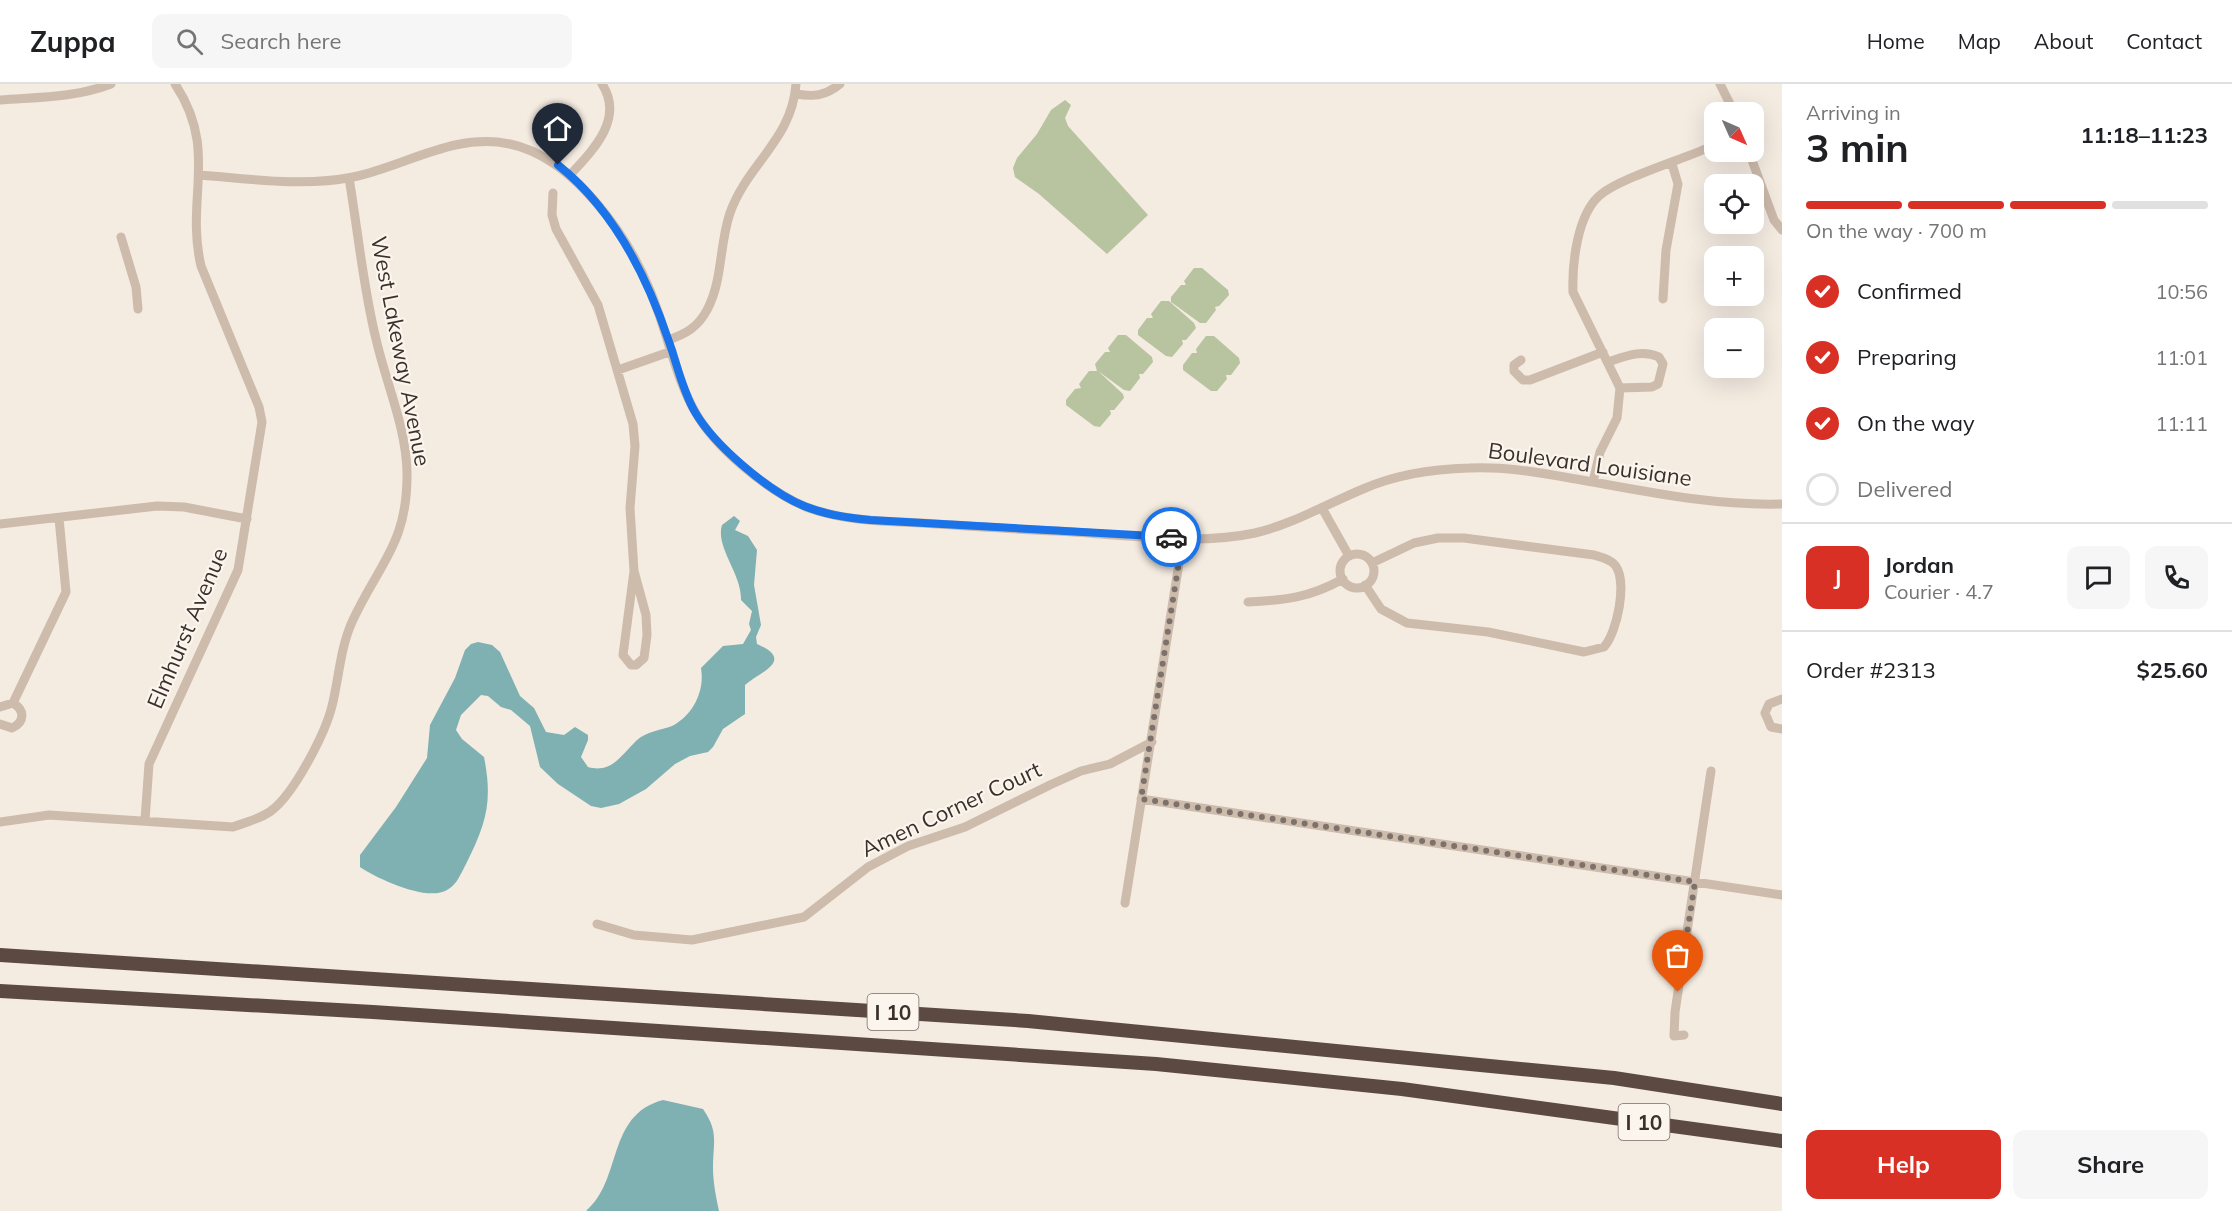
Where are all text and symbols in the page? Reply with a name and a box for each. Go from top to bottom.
search box [152,14,572,68]
text: Zuppa [30,24,116,59]
icon: search [173,25,206,58]
text: Search here [221,27,341,55]
text: Home [1867,28,1925,54]
text: Map [1958,28,2001,54]
text: About [2034,28,2093,54]
text: Contact [2126,28,2202,54]
text: Arriving in [1806,100,1901,125]
north arrow [1704,102,1764,162]
map controls [1704,102,1764,378]
pin [532,103,583,165]
icon: home [541,112,574,145]
text: 11:18–11:23 [2080,121,2208,149]
text: 3 min [1806,123,1909,172]
button: locate [1704,174,1764,234]
text: On the way · 700 m [1806,218,1987,243]
street label: West Lakeway Avenue [365,234,437,468]
button: + [1704,246,1764,306]
icon: check [1806,275,1839,308]
text: Confirmed [1857,277,1962,305]
text: 10:56 [2155,279,2208,304]
button: − [1704,318,1764,378]
icon: check [1806,341,1839,374]
text: Preparing [1857,343,1957,371]
text: 11:01 [2155,345,2208,370]
icon: check [1806,407,1839,440]
text: On the way [1857,409,1975,437]
text: 11:11 [2155,411,2208,436]
street label: Boulevard Louisiane [1486,436,1694,492]
text: Delivered [1857,475,1952,503]
courier [1141,507,1201,567]
icon: car [1155,521,1188,554]
street label: Elmhurst Avenue [141,543,233,713]
button: chat [2067,546,2130,609]
button: phone [2145,546,2208,609]
text: Jordan [1884,551,1954,579]
text: J [1834,563,1841,591]
text: Courier · 4.7 [1884,579,1994,604]
text: Order #2313 [1806,656,1936,684]
text: $25.60 [2137,656,2208,684]
street label: Amen Corner Court [857,755,1046,863]
pin [1652,930,1703,992]
icon: bag [1661,939,1694,972]
road number: I 10 [868,994,918,1030]
road number: I 10 [1618,1104,1670,1140]
button: Help [1806,1130,2001,1199]
button: Share [2013,1130,2208,1199]

